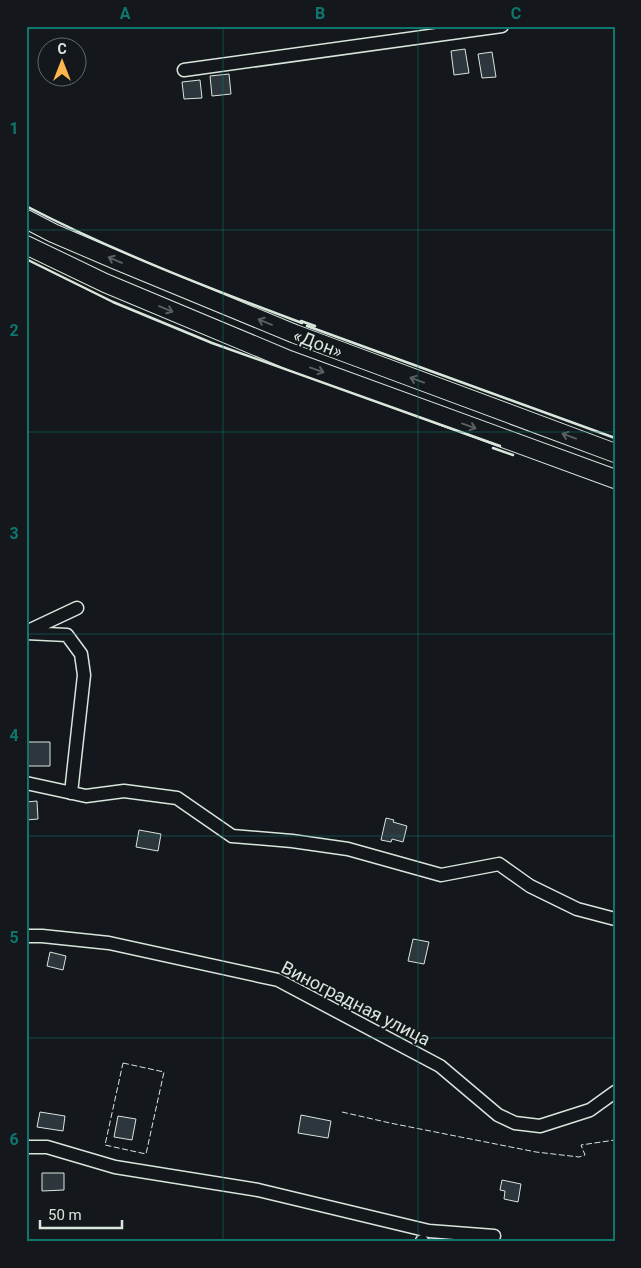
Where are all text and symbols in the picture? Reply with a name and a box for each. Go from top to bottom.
text: A [120,4,131,23]
text: B [315,4,325,23]
text: C [511,4,521,23]
north arrow [38,38,88,88]
text: С [57,41,67,57]
text: 1 [9,119,19,138]
one-way arrow [108,254,123,264]
one-way arrow [158,304,173,314]
one-way arrow [258,317,273,326]
text: 2 [9,321,19,340]
street label: «Дон» [290,324,346,362]
one-way arrow [308,366,324,375]
one-way arrow [410,375,425,384]
one-way arrow [461,422,477,431]
one-way arrow [562,431,577,440]
text: 3 [9,524,19,543]
text: 4 [9,726,19,745]
text: 5 [9,928,19,947]
street label: Виноградная улица [278,956,434,1050]
text: 6 [9,1130,19,1149]
scale bar [40,1198,122,1230]
text: 50 m [48,1206,82,1224]

